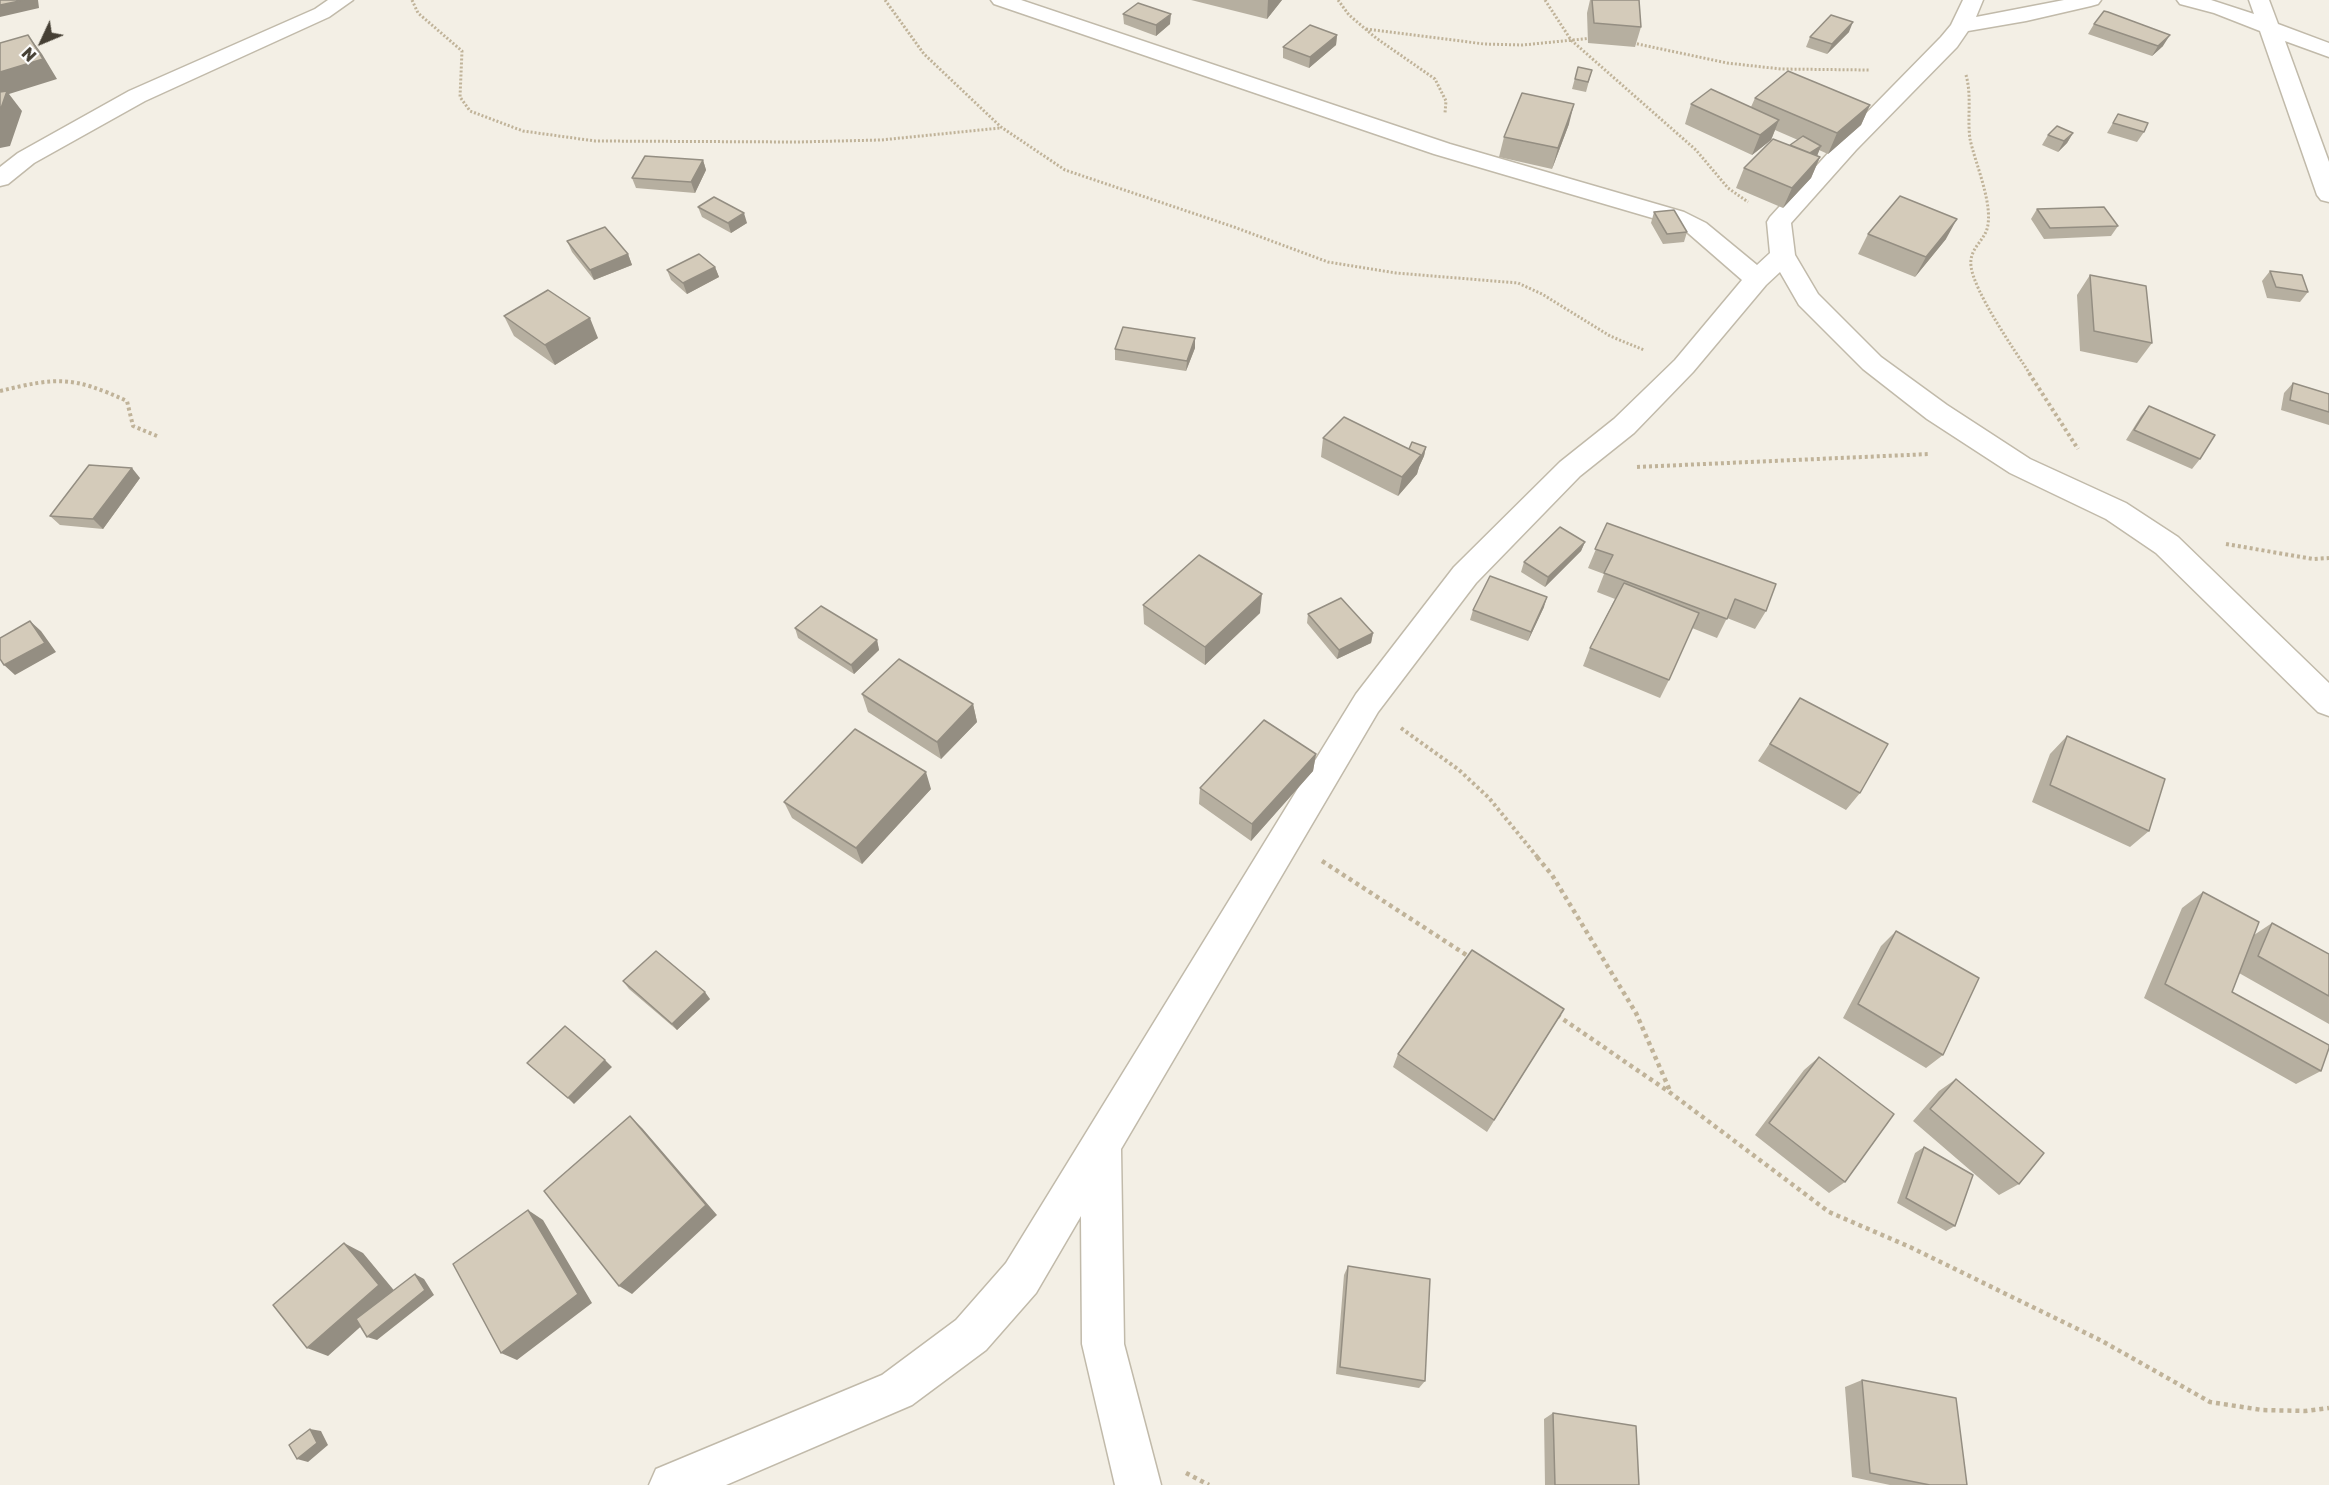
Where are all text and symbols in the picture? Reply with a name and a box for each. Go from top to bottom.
north arrow [12,12,72,72]
text: N [18,43,40,66]

